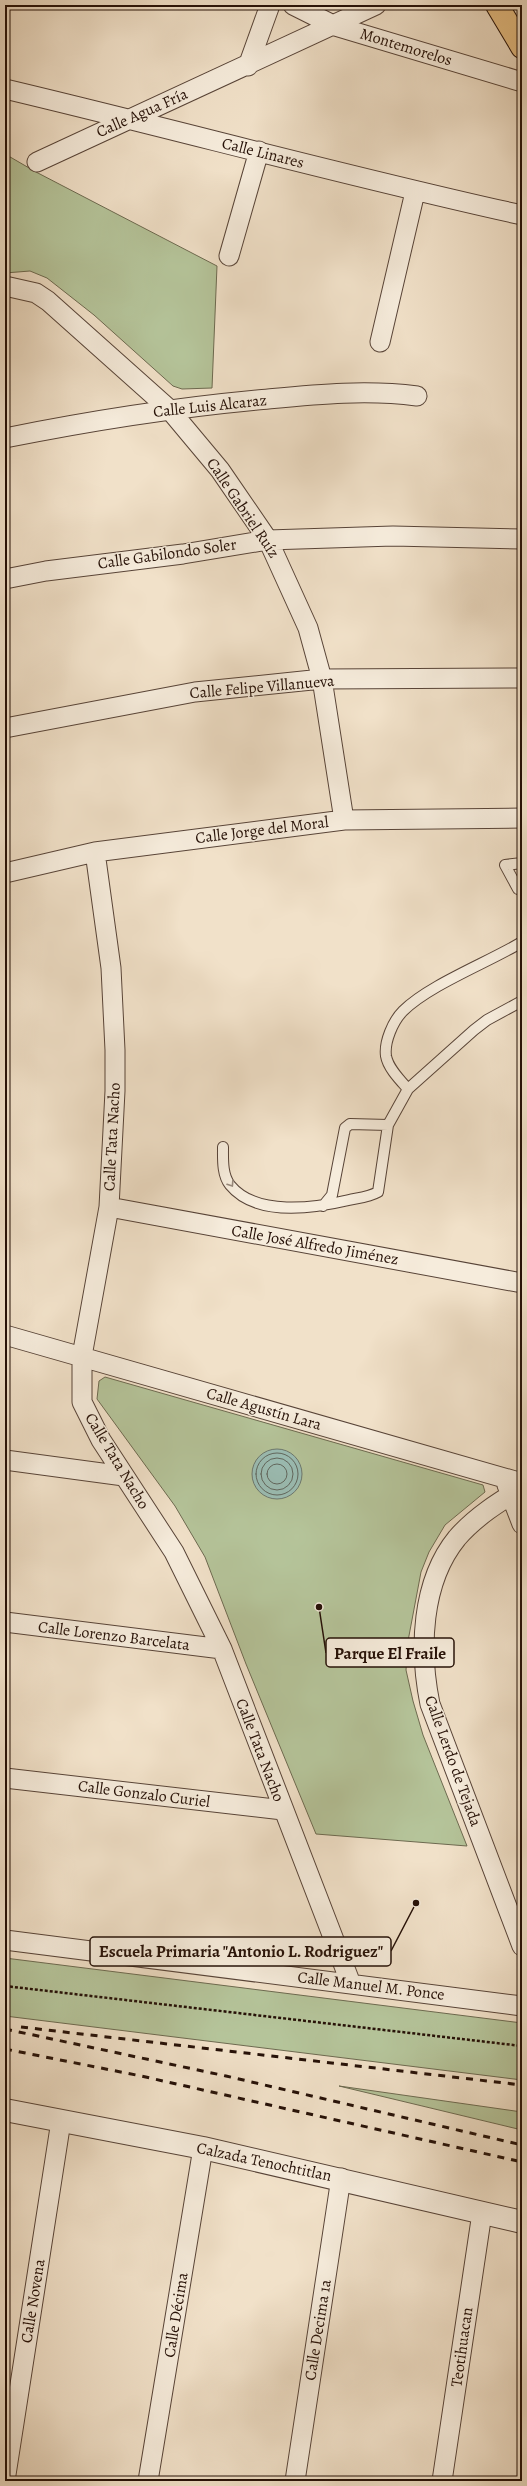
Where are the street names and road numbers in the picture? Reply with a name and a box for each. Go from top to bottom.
street label: Montemorelos [357,23,455,71]
street label: Calle Agua Fría [93,83,192,143]
street label: Calle Linares [220,132,306,174]
street label: Calle Luis Alcaraz [152,389,268,423]
street label: Calle Gabriel Ruíz [201,454,285,562]
street label: Calle Gabilondo Soler [96,533,238,575]
street label: Calle Felipe Villanueva [189,670,336,704]
street label: Calle Jorge del Moral [194,811,330,849]
street label: Calle Tata Nacho [98,1082,126,1192]
street label: Calle José Alfredo Jiménez [230,1219,400,1271]
street label: Calle Agustín Lara [204,1382,325,1436]
street label: Calle Tata Nacho [80,1409,154,1513]
street label: Calle Lorenzo Barcelata [37,1616,192,1656]
street label: Calle Lerdo de Tejada [419,1692,487,1830]
street label: Calle Tata Nacho [230,1695,290,1805]
street label: Calle Gonzalo Curiel [77,1775,211,1813]
street label: Calle Manuel M. Ponce [296,1966,446,2006]
street label: Calzada Tenochtitlan [194,2137,334,2187]
street label: Calle Novena [16,2257,51,2345]
street label: Calle Décima [158,2270,194,2359]
street label: Calle Decima 1a [299,2277,337,2382]
street label: Teotihuacan [446,2306,479,2388]

